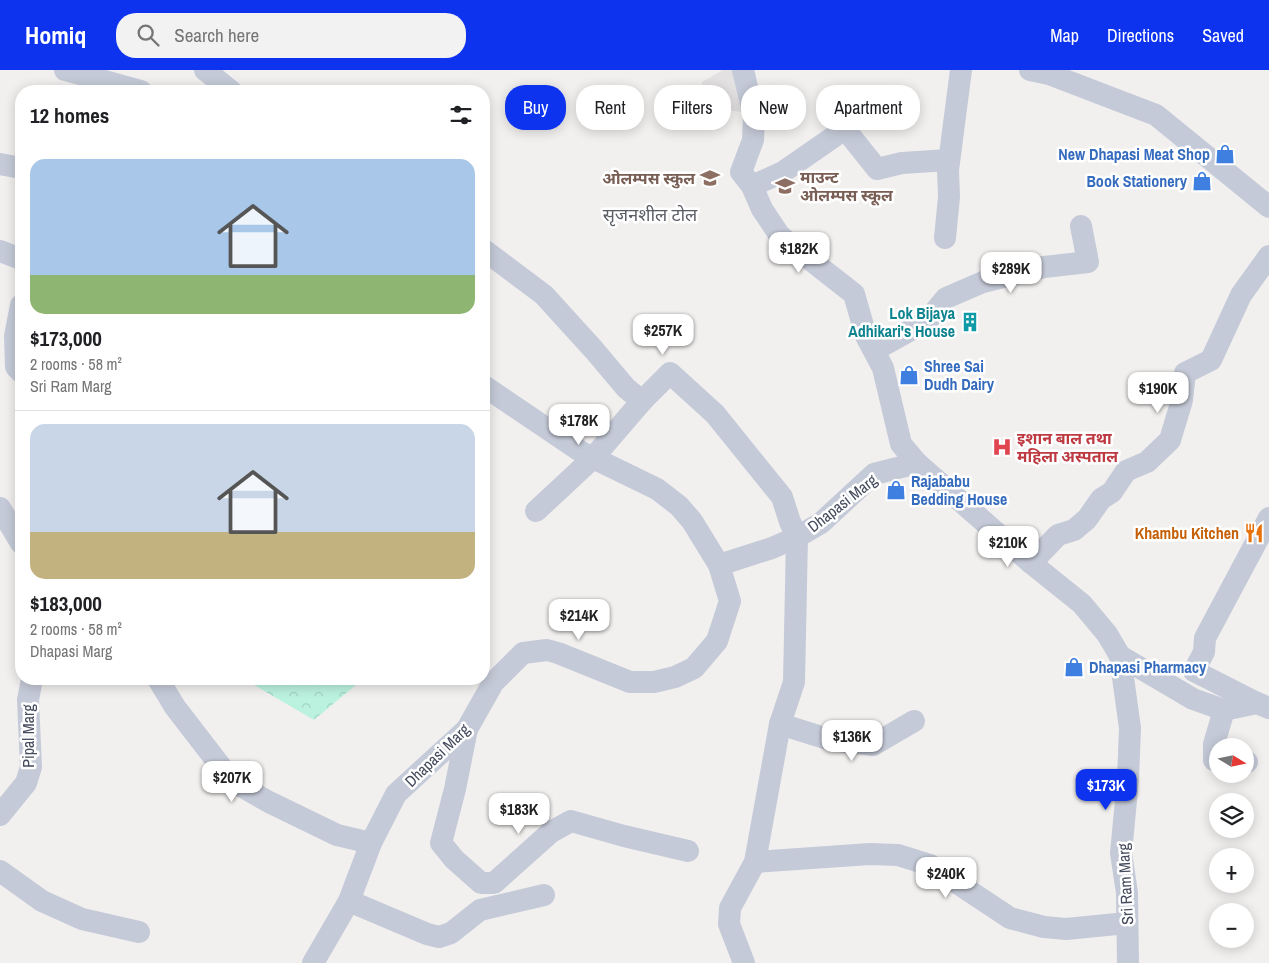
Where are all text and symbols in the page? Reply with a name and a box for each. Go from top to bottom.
search box [116,13,466,58]
text: Homiq [25,19,86,51]
icon: search [134,21,162,49]
text: Search here [174,22,259,48]
text: Map [1050,23,1079,48]
text: Directions [1107,23,1174,48]
text: Saved [1202,23,1244,48]
chip: Buy [505,85,566,130]
chip: Rent [576,85,644,130]
chip: Filters [654,85,731,130]
chip: New [741,85,806,130]
chip: Apartment [816,85,920,130]
text: 12 homes [30,101,109,130]
icon: filters [447,101,475,129]
place label: New Dhapasi Meat Shop [1058,143,1210,165]
shop icon: New Dhapasi Meat Shop [1214,143,1236,165]
place label: माउन्ट ओलम्पस स्कूल [800,166,894,206]
place label: ओलम्पस स्कुल [602,167,696,189]
school or university icon: ओलम्पस स्कुल [699,167,721,189]
place label: Book Stationery [1086,170,1188,192]
shop icon: Book Stationery [1191,170,1213,192]
school or university icon: माउन्ट ओलम्पस स्कूल [774,175,796,197]
icon: home [208,191,298,281]
district label: सृजनशील टोल [603,202,698,227]
pin: $182K [764,232,834,274]
text: $182K [780,237,818,259]
pin: $289K [976,252,1046,294]
text: $289K [992,257,1030,279]
place label: Lok Bijaya Adhikari's House [848,302,956,342]
building icon: Lok Bijaya Adhikari's House [959,311,981,333]
pin: $257K [628,314,698,356]
text: $257K [644,319,682,341]
text: $173,000 [30,324,102,353]
text: 2 rooms · 58 m² [30,353,122,375]
place label: Shree Sai Dudh Dairy [924,355,995,395]
shop icon: Shree Sai Dudh Dairy [898,364,920,386]
pin: $190K [1123,372,1193,414]
text: Sri Ram Marg [30,375,112,397]
text: $190K [1139,377,1177,399]
pin: $178K [544,404,614,446]
text: $178K [560,409,598,431]
place label: इशान बाल तथा महिला अस्पताल [1017,427,1119,467]
hospital icon: इशान बाल तथा महिला अस्पताल [991,436,1013,458]
icon: home [208,457,298,547]
street label: Dhapasi Marg [803,469,882,537]
place label: Rajababu Bedding House [911,470,1007,510]
shop icon: Rajababu Bedding House [885,479,907,501]
place label: Khambu Kitchen [1135,522,1239,544]
restaurant icon: Khambu Kitchen [1243,522,1265,544]
pin: $210K [973,526,1043,568]
text: $210K [989,531,1027,553]
text: $183,000 [30,589,102,618]
pin: $214K [544,598,614,641]
text: $214K [560,604,598,626]
text: 2 rooms · 58 m² [30,618,122,640]
text: Dhapasi Marg [30,640,112,662]
shop icon: Dhapasi Pharmacy [1063,656,1085,678]
place label: Dhapasi Pharmacy [1089,656,1207,678]
street label: Pipal Marg [17,704,39,768]
street label: Dhapasi Marg [400,718,475,792]
pin: $136K [817,720,887,762]
text: $136K [833,725,871,747]
north arrow [1209,738,1254,782]
map controls [1209,738,1254,948]
pin: $207K [197,760,267,803]
text: $207K [213,766,251,788]
pin: $173K [1071,768,1141,811]
text: $173K [1087,774,1125,796]
pin: $183K [484,792,554,835]
button: layers [1209,793,1254,838]
text: $183K [500,798,538,820]
street label: Sri Ram Marg [1112,842,1138,925]
button: + [1209,848,1254,893]
pin: $240K [911,856,981,899]
text: $240K [927,862,965,884]
button: − [1209,903,1254,948]

